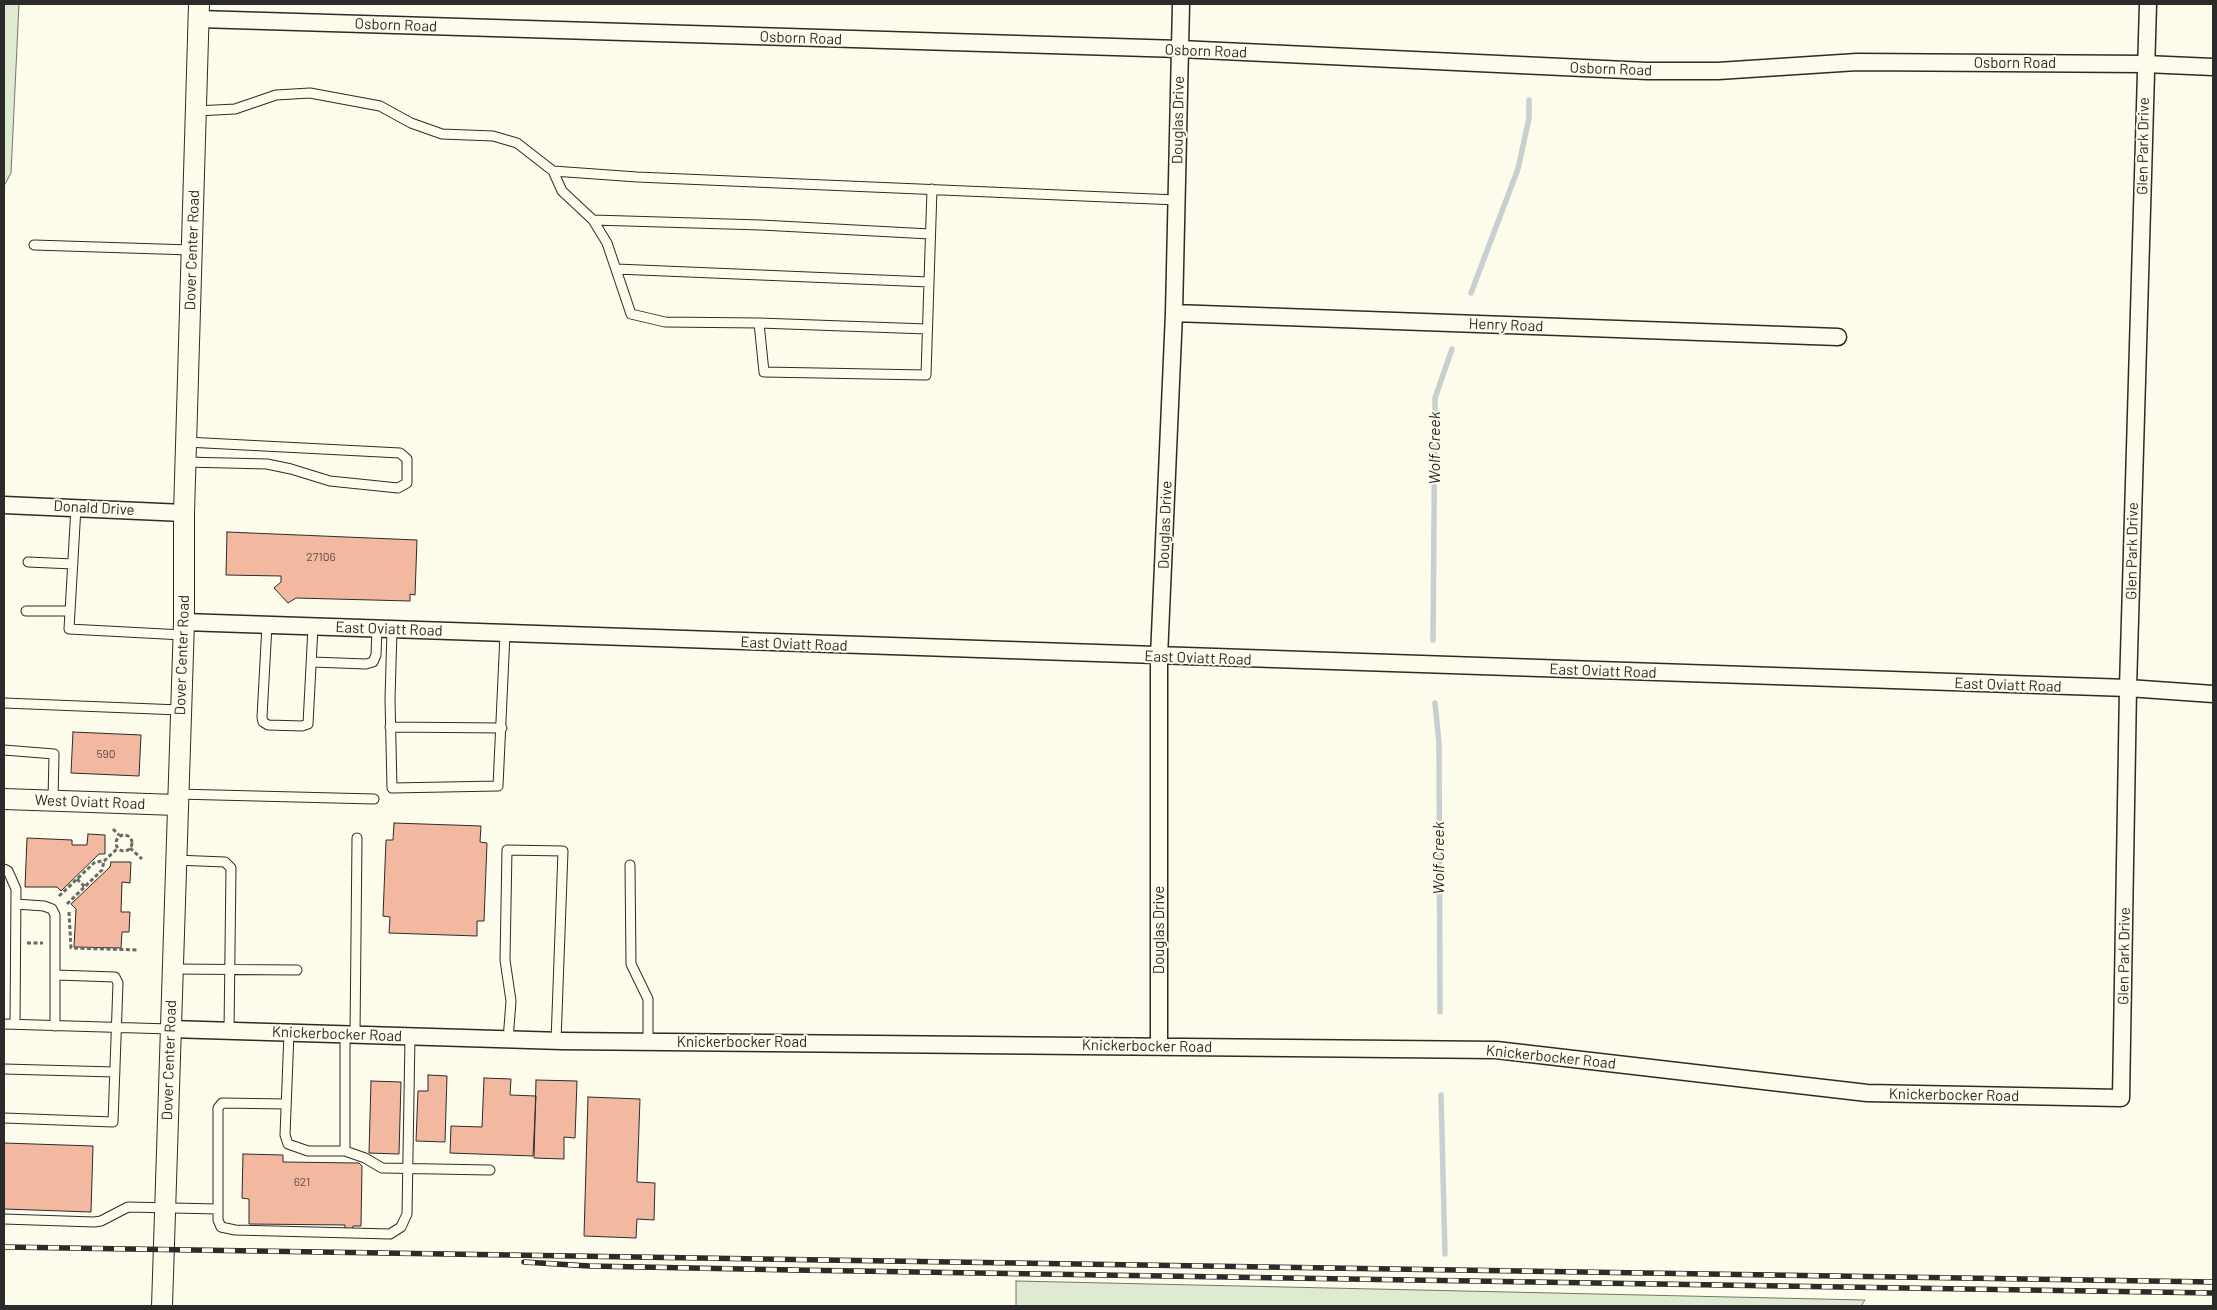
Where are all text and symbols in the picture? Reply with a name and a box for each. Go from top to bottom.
street label: Osborn Road [354,15,438,35]
street label: Osborn Road [759,28,843,48]
street label: Osborn Road [1164,41,1248,61]
street label: Osborn Road [1974,54,2056,72]
street label: Osborn Road [1569,59,1653,79]
street label: Douglas Drive [1168,76,1188,164]
street label: Glen Park Drive [2133,97,2153,195]
street label: Dover Center Road [181,189,203,311]
street label: Henry Road [1468,315,1544,335]
water label: Wolf Creek [1425,412,1445,484]
street label: Douglas Drive [1154,481,1176,569]
street label: Donald Drive [53,497,135,519]
street label: Glen Park Drive [2122,502,2142,600]
house number: 27106 [306,550,336,564]
street label: Dover Center Road [171,594,193,716]
street label: East Oviatt Road [335,618,443,640]
street label: East Oviatt Road [740,633,848,655]
street label: East Oviatt Road [1144,647,1252,669]
street label: East Oviatt Road [1549,660,1657,682]
street label: East Oviatt Road [1954,674,2062,696]
house number: 590 [96,747,116,761]
street label: West Oviatt Road [34,791,146,813]
water label: Wolf Creek [1429,822,1449,894]
street label: Douglas Drive [1150,886,1168,974]
street label: Glen Park Drive [2114,907,2134,1005]
street label: Dover Center Road [158,999,180,1121]
street label: Knickerbocker Road [271,1023,403,1045]
street label: Knickerbocker Road [677,1033,807,1051]
street label: Knickerbocker Road [1082,1036,1212,1056]
street label: Knickerbocker Road [1485,1041,1617,1073]
street label: Knickerbocker Road [1889,1085,2019,1105]
house number: 621 [294,1175,310,1189]

